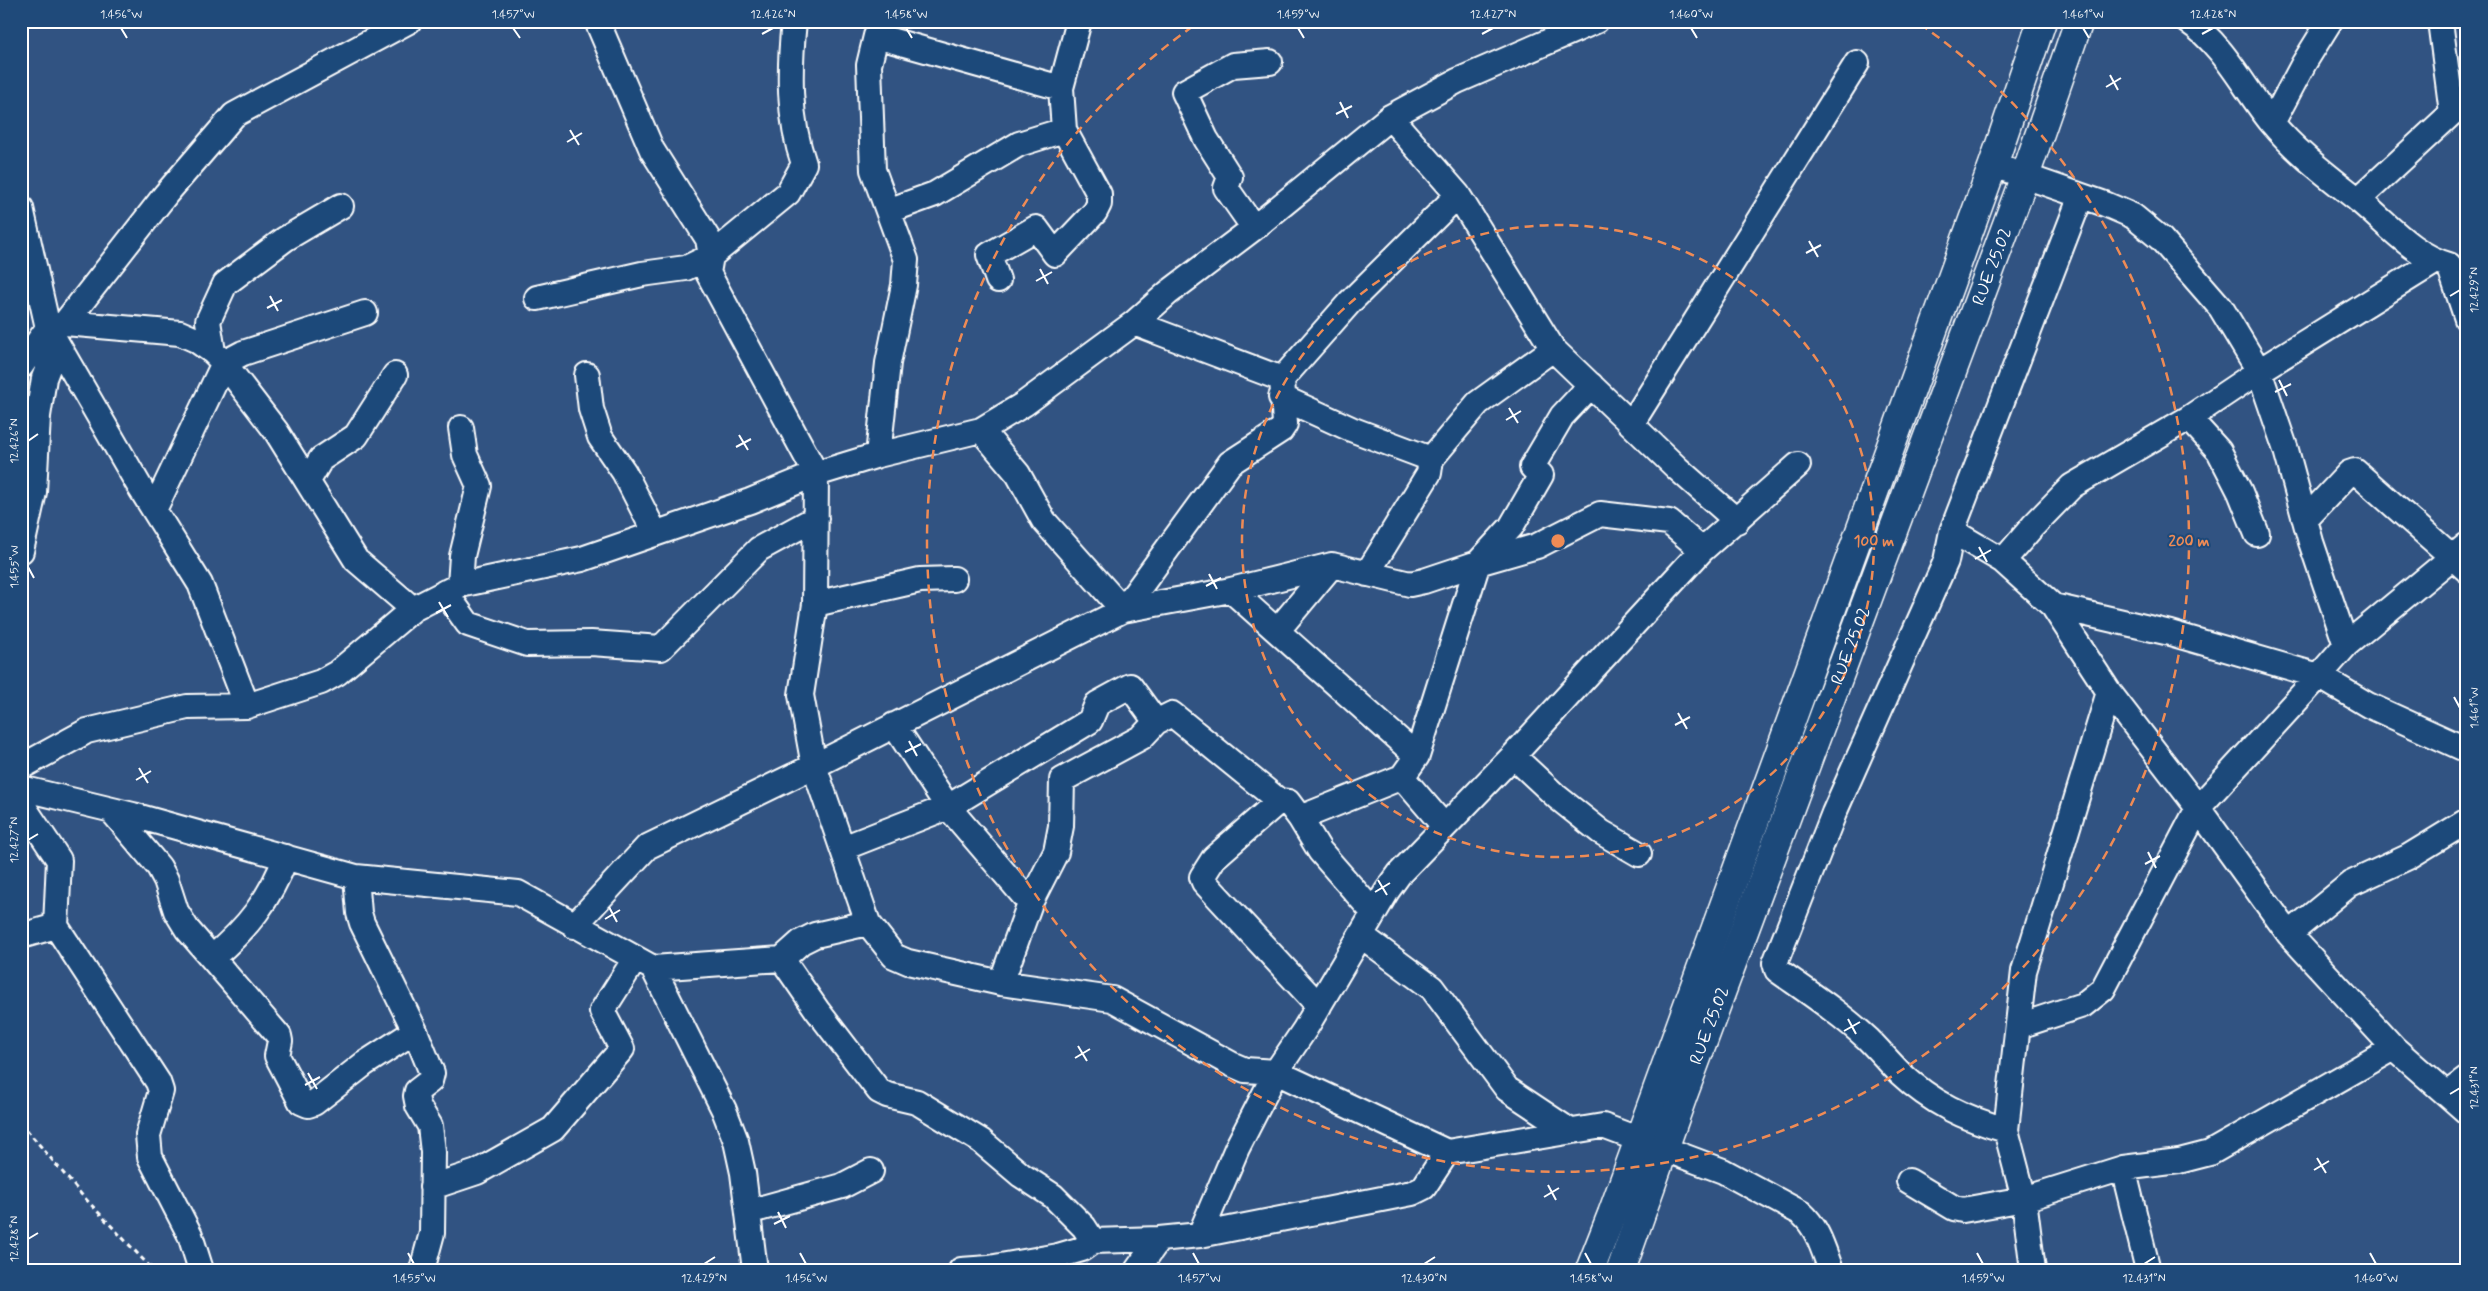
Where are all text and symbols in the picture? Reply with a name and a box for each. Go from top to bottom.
text: 1.456°W [100,7,142,23]
text: 1.457°W [491,7,535,23]
text: 12.426°N [750,7,796,23]
text: 1.458°W [885,7,928,23]
text: 1.459°W [1277,7,1320,23]
text: 12.427°N [1470,7,1516,23]
text: 1.460°W [1669,7,1713,23]
text: 1.461°W [2062,7,2104,23]
text: 12.428°N [2190,7,2236,23]
street label: RUE 25.02 [1967,224,2018,309]
text: 12.429°N [2467,267,2483,313]
text: 12.426°N [7,418,23,464]
centre of rings [1549,532,1567,550]
text: 100 m [1854,532,1894,552]
text: 200 m [2169,532,2210,552]
text: 1.455°W [7,545,23,589]
street label: RUE 25.02 [1826,604,1877,689]
text: 1.461°W [2467,687,2483,729]
text: 12.427°N [7,817,23,863]
street label: RUE 25.02 [1684,983,1735,1068]
text: 12.431°N [2467,1066,2483,1110]
text: 12.428°N [7,1216,23,1262]
text: 1.455°W [392,1271,436,1287]
text: 12.429°N [681,1271,727,1287]
text: 1.456°W [785,1271,827,1287]
text: 1.457°W [1177,1271,1221,1287]
text: 12.430°N [1401,1271,1447,1287]
text: 1.458°W [1570,1271,1613,1287]
text: 1.459°W [1962,1271,2005,1287]
text: 12.431°N [2122,1271,2166,1287]
text: 1.460°W [2354,1271,2398,1287]

